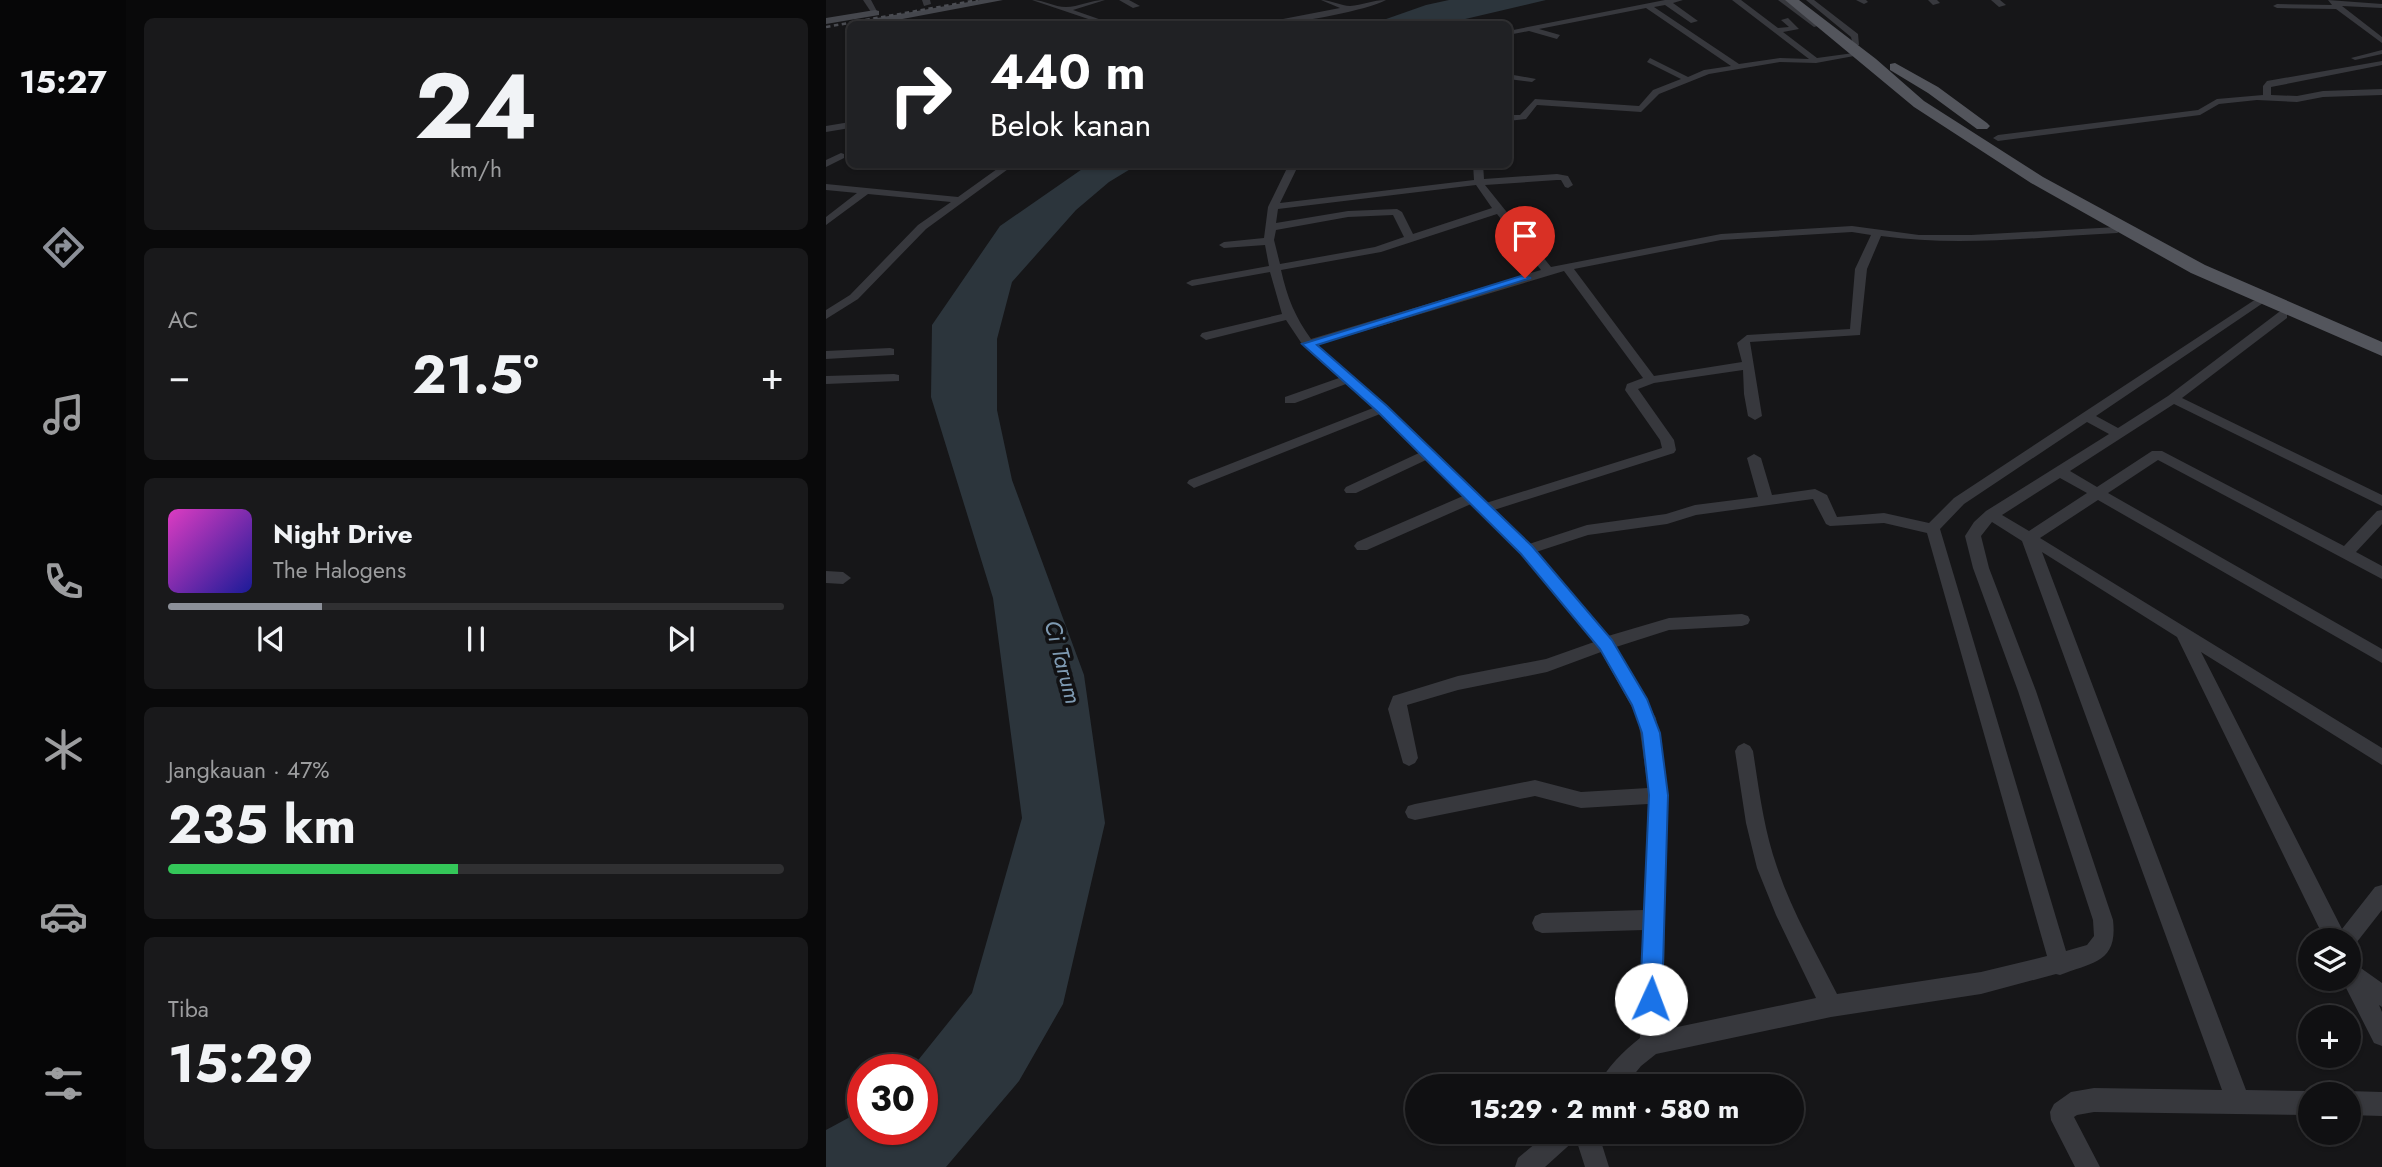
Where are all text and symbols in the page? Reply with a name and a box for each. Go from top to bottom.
text: 440 m [990,37,1146,107]
text: 24 [414,41,538,172]
icon: right [875,49,966,140]
text: 15:27 [19,59,107,105]
text: Belok kanan [990,102,1151,148]
text: km/h [450,152,502,186]
pin [1495,206,1555,278]
icon: arrive [1506,217,1544,255]
icon: directions [39,223,88,272]
text: AC [168,303,198,337]
text: 21.5° [412,337,539,413]
text: − [168,348,190,403]
text: + [761,348,784,403]
icon: music [39,390,88,439]
text: Night Drive [273,515,413,553]
text: The Halogens [273,553,406,587]
icon: phone [39,557,88,606]
water label: Ci Tarum [1036,616,1090,708]
icon: previous [252,620,290,658]
icon: pause [457,620,495,658]
icon: next [662,620,700,658]
icon: climate [39,725,88,774]
text: Jangkauan · 47% [168,753,330,787]
text: 235 km [168,787,356,863]
icon: car [39,892,88,941]
map controls [2298,928,2361,1145]
button: layers [2298,928,2361,991]
position arrow [1614,962,1688,1036]
text: Tiba [168,992,209,1026]
button: + [2298,1005,2361,1068]
text: 15:29 [168,1026,314,1102]
speed limit sign: 30 [847,1054,938,1145]
icon: filters [39,1059,88,1108]
button: − [2298,1082,2361,1145]
text: 15:29 · 2 mnt · 580 m [1470,1090,1739,1128]

